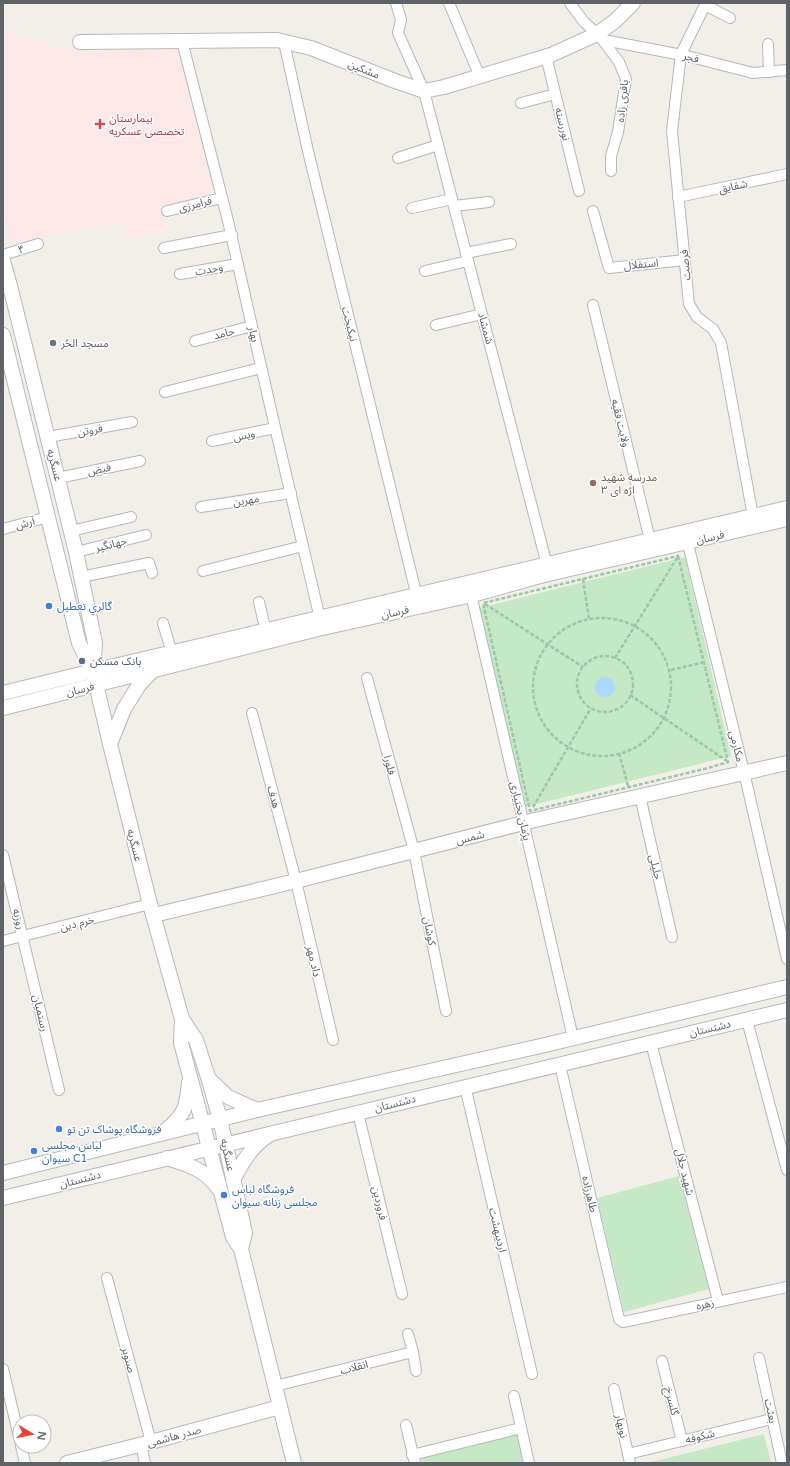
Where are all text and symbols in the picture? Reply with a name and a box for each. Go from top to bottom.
street label: فجر [680,49,700,66]
street label: مشکین [346,57,382,82]
street label: باقری زاده [614,79,631,123]
street label: نوررسته [552,106,573,142]
place label: بیمارستان تخصصی عسکریه [109,112,184,138]
marker: بیمارستان تخصصی عسکریه [94,118,106,130]
street label: شقایق [717,177,749,196]
street label: فرامرزی [177,194,213,215]
street label: ۴ [16,242,26,257]
street label: فرصت [677,249,694,281]
street label: استقلال [623,256,659,273]
street label: وحدت [194,261,224,278]
street label: نیکبخت [339,305,360,343]
street label: شمشاد [475,311,496,346]
street label: حامد [212,324,237,342]
street label: بهار [245,324,262,343]
place label: مسجد الحُر [60,337,109,350]
marker: مسجد الحُر [48,338,58,348]
street label: ولایت فقیه [608,398,633,449]
street label: فروتن [76,422,104,439]
street label: ویس [232,427,256,444]
street label: عسگریه [44,447,65,483]
street label: فیض [86,461,112,478]
place label: مدرسه شهید اژه ای ۳ [601,471,658,497]
marker: مدرسه شهید اژه ای ۳ [588,478,598,488]
street label: مهرین [232,492,261,509]
street label: آرش [14,514,37,532]
street label: فرسان [695,528,725,547]
street label: جهانگیر [93,534,129,555]
place label: گالري تعطيل [57,600,113,616]
marker: گالري تعطيل [44,601,54,611]
street label: فرسان [380,603,410,622]
place label: بانک مسکن [90,655,141,668]
marker: بانک مسکن [77,656,87,666]
street label: فرسان [65,680,96,699]
street label: مکارمی [726,729,747,763]
street label: فلورا [381,754,398,776]
street label: پژمان بختیاری [506,780,534,842]
street label: هدف [264,784,283,810]
street label: عسگریه [124,827,145,863]
street label: شمس [455,828,486,847]
street label: جلیلی [646,853,665,881]
street label: روزبه [10,907,27,931]
street label: خرم دین [58,913,96,935]
street label: کوشان [420,916,439,947]
street label: داد مهر [303,943,323,978]
street label: رستمیان [30,993,51,1033]
street label: دشتستان [688,1017,732,1040]
street label: دشتستان [373,1092,417,1115]
place label: فروشگاه پوشاک تن تو [67,1123,161,1137]
marker: فروشگاه پوشاک تن تو [54,1124,64,1134]
street label: عسگریه [217,1138,238,1173]
place label: لباس مجلسی سیوان C1 [42,1139,102,1165]
marker: لباس مجلسی سیوان C1 [29,1146,39,1156]
street label: شهید جلال [672,1147,697,1197]
street label: دشتستان [58,1168,102,1191]
street label: طاهرزاده [579,1174,600,1214]
place label: فروشگاه لباس مجلسی زنانه سیوان [232,1183,318,1209]
street label: فروردین [369,1185,390,1222]
marker: فروشگاه لباس مجلسی زنانه سیوان [219,1190,229,1200]
street label: اردیبهشت [486,1206,509,1254]
street label: زهره [695,1296,715,1313]
street label: صنوبر [119,1345,138,1375]
street label: انقلاب [339,1358,370,1377]
street label: گلسرخ [661,1386,681,1417]
street label: بعثت [762,1398,779,1425]
street label: نوبهار [612,1412,630,1439]
north arrow [12,1414,52,1454]
street label: صدر هاشمی [146,1423,203,1450]
street label: شکوفه [684,1426,716,1446]
text: N [34,1430,49,1441]

